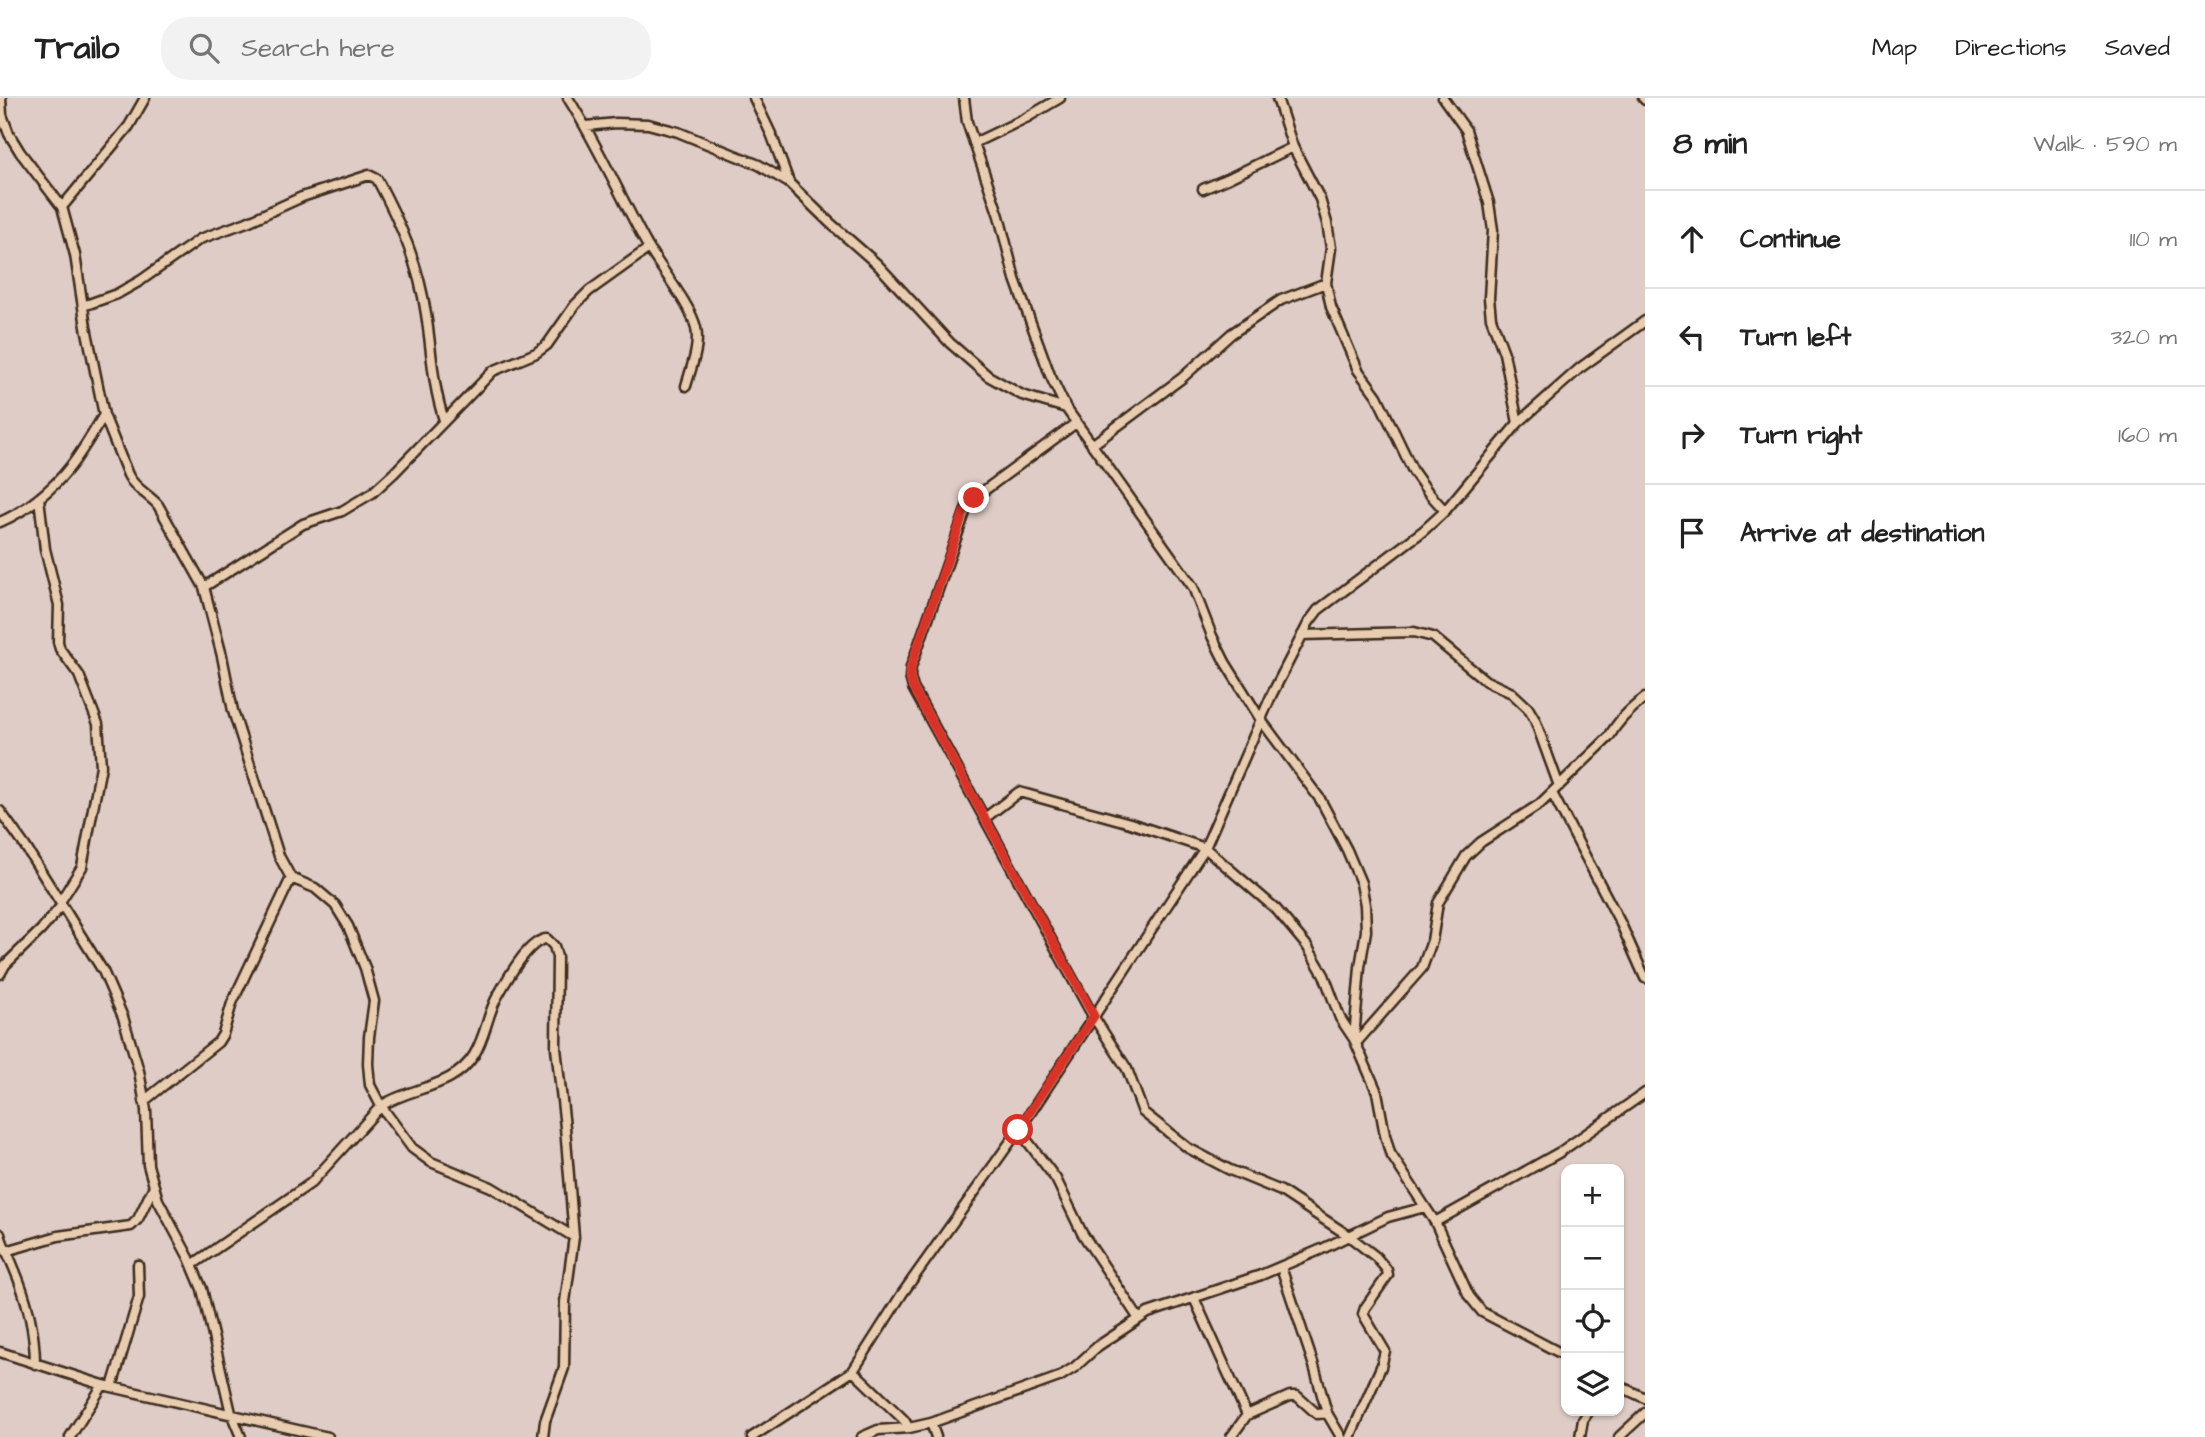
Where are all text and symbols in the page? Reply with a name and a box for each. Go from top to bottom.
search box [161,17,651,80]
text: Trailo [35,25,119,71]
icon: search [185,29,223,67]
text: Search here [241,30,395,66]
text: Map [1872,31,1917,65]
text: Directions [1955,31,2067,65]
text: Saved [2105,31,2170,65]
text: 8 min [1673,123,1747,165]
text: Walk · 590 m [2033,128,2177,160]
icon: ahead [1673,220,1711,258]
text: Continue [1740,221,1841,257]
text: 110 m [2129,223,2177,255]
icon: left [1673,318,1711,356]
text: Turn left [1740,319,1851,355]
text: 320 m [2111,321,2177,353]
icon: right [1673,416,1711,454]
text: Turn right [1740,417,1862,453]
text: 160 m [2118,419,2177,451]
route end [958,482,989,513]
icon: arrive [1673,514,1711,552]
text: Arrive at destination [1740,515,1985,551]
route start [1002,1114,1033,1145]
map controls [1561,1164,1624,1416]
button: + [1561,1164,1624,1227]
button: − [1561,1227,1624,1290]
button: locate [1561,1290,1624,1353]
button: layers [1561,1353,1624,1416]

